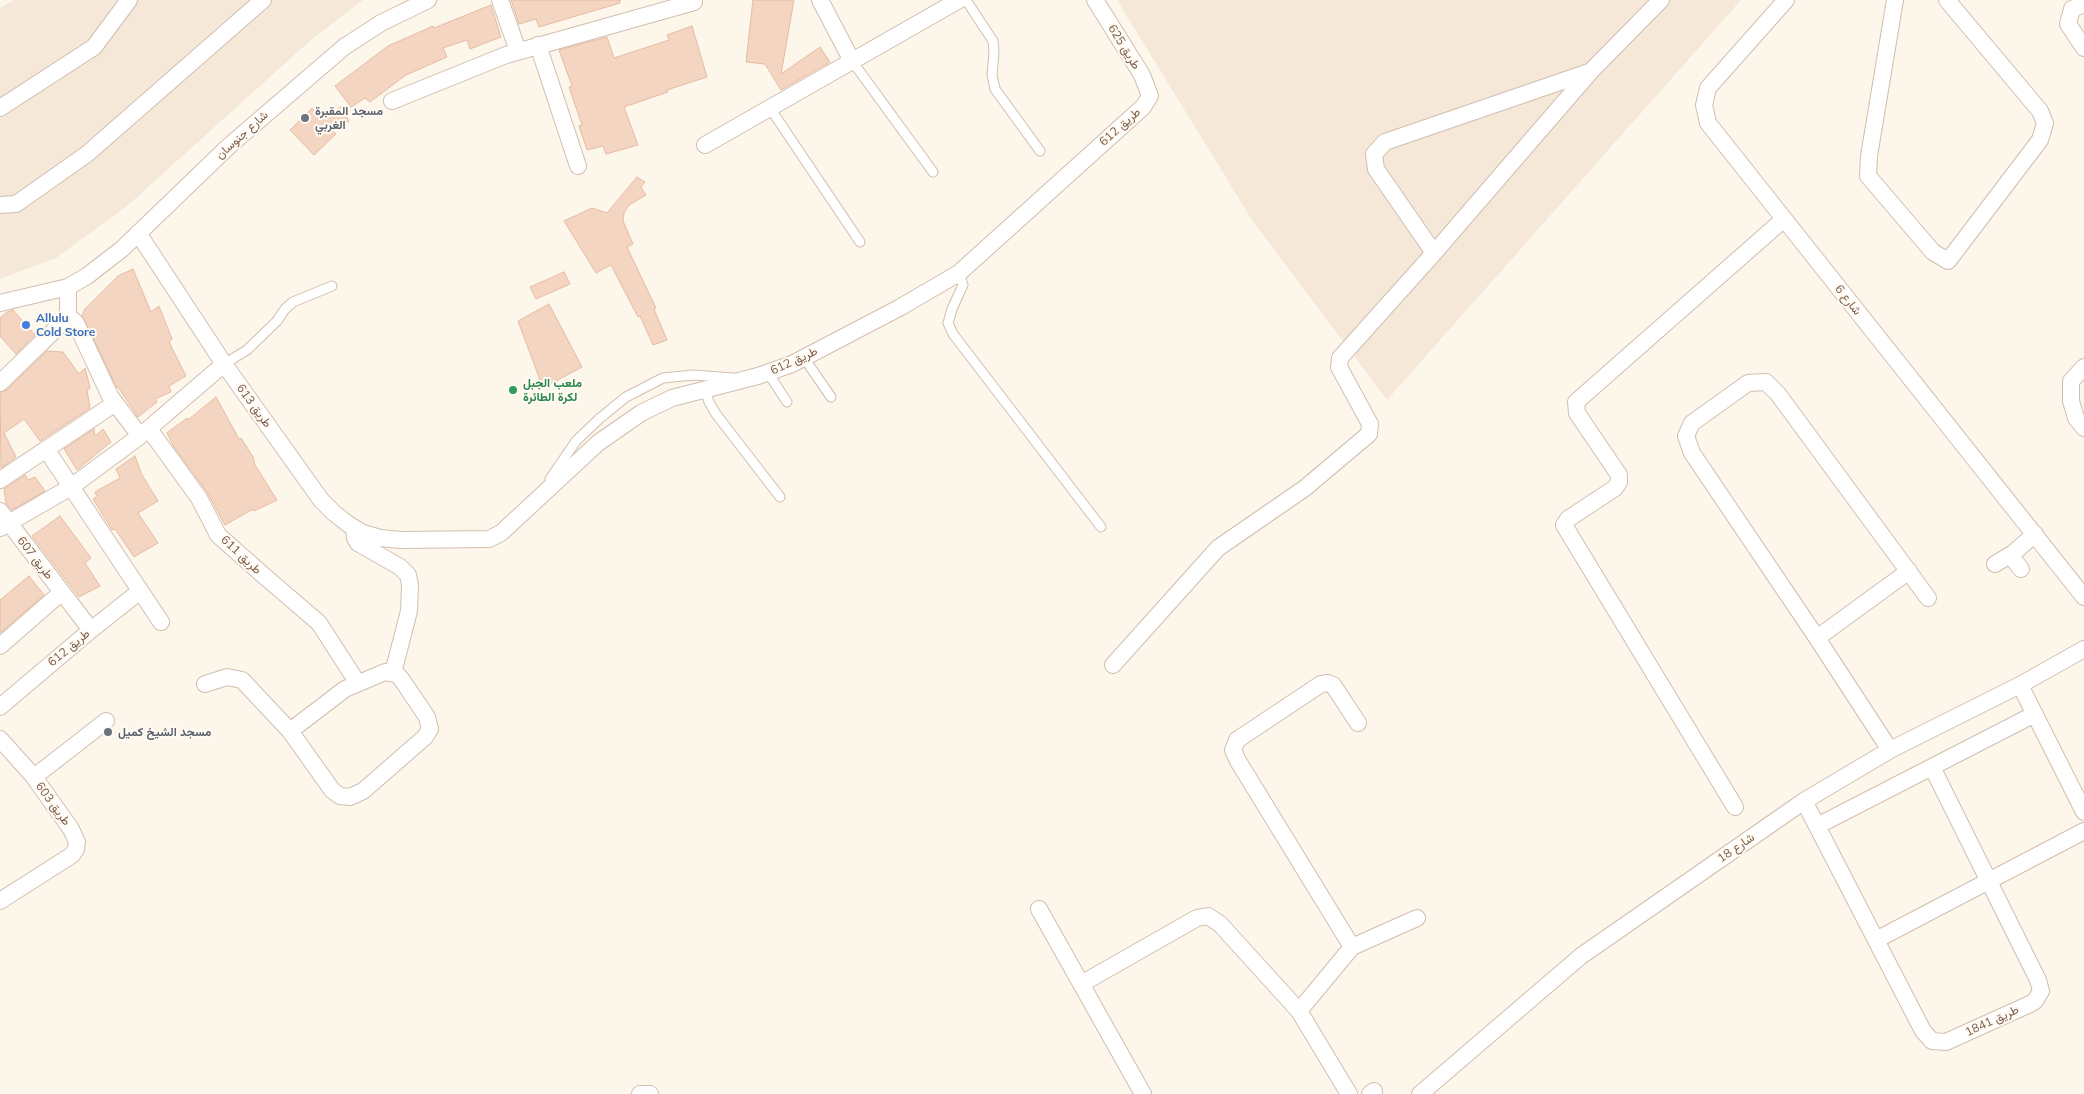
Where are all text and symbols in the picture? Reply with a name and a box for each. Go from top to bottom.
street label: طريق 625 [1105,22,1143,72]
place label: مسجد المقبرة الغربي [315,104,383,132]
street label: طريق 612 [1097,105,1143,149]
street label: شارع جنوسان [213,108,271,162]
marker: مسجد المقبرة الغربي [299,112,311,124]
street label: شارع 6 [1832,282,1864,318]
place label: Allulu Cold Store [36,311,95,339]
marker: Allulu Cold Store [20,319,32,331]
street label: طريق 612 [768,344,820,378]
place label: ملعب الجبل لكرة الطائرة [523,376,582,404]
street label: طريق 613 [233,381,275,431]
marker: ملعب الجبل لكرة الطائرة [507,384,519,396]
street label: طريق 611 [218,533,264,577]
street label: طريق 607 [14,534,56,582]
street label: طريق 612 [45,626,93,670]
place label: مسجد الشيخ كميل [118,725,211,739]
marker: مسجد الشيخ كميل [102,726,114,738]
street label: طريق 603 [32,779,74,829]
street label: شارع 18 [1715,830,1757,866]
street label: طريق 1841 [1963,1002,2021,1040]

